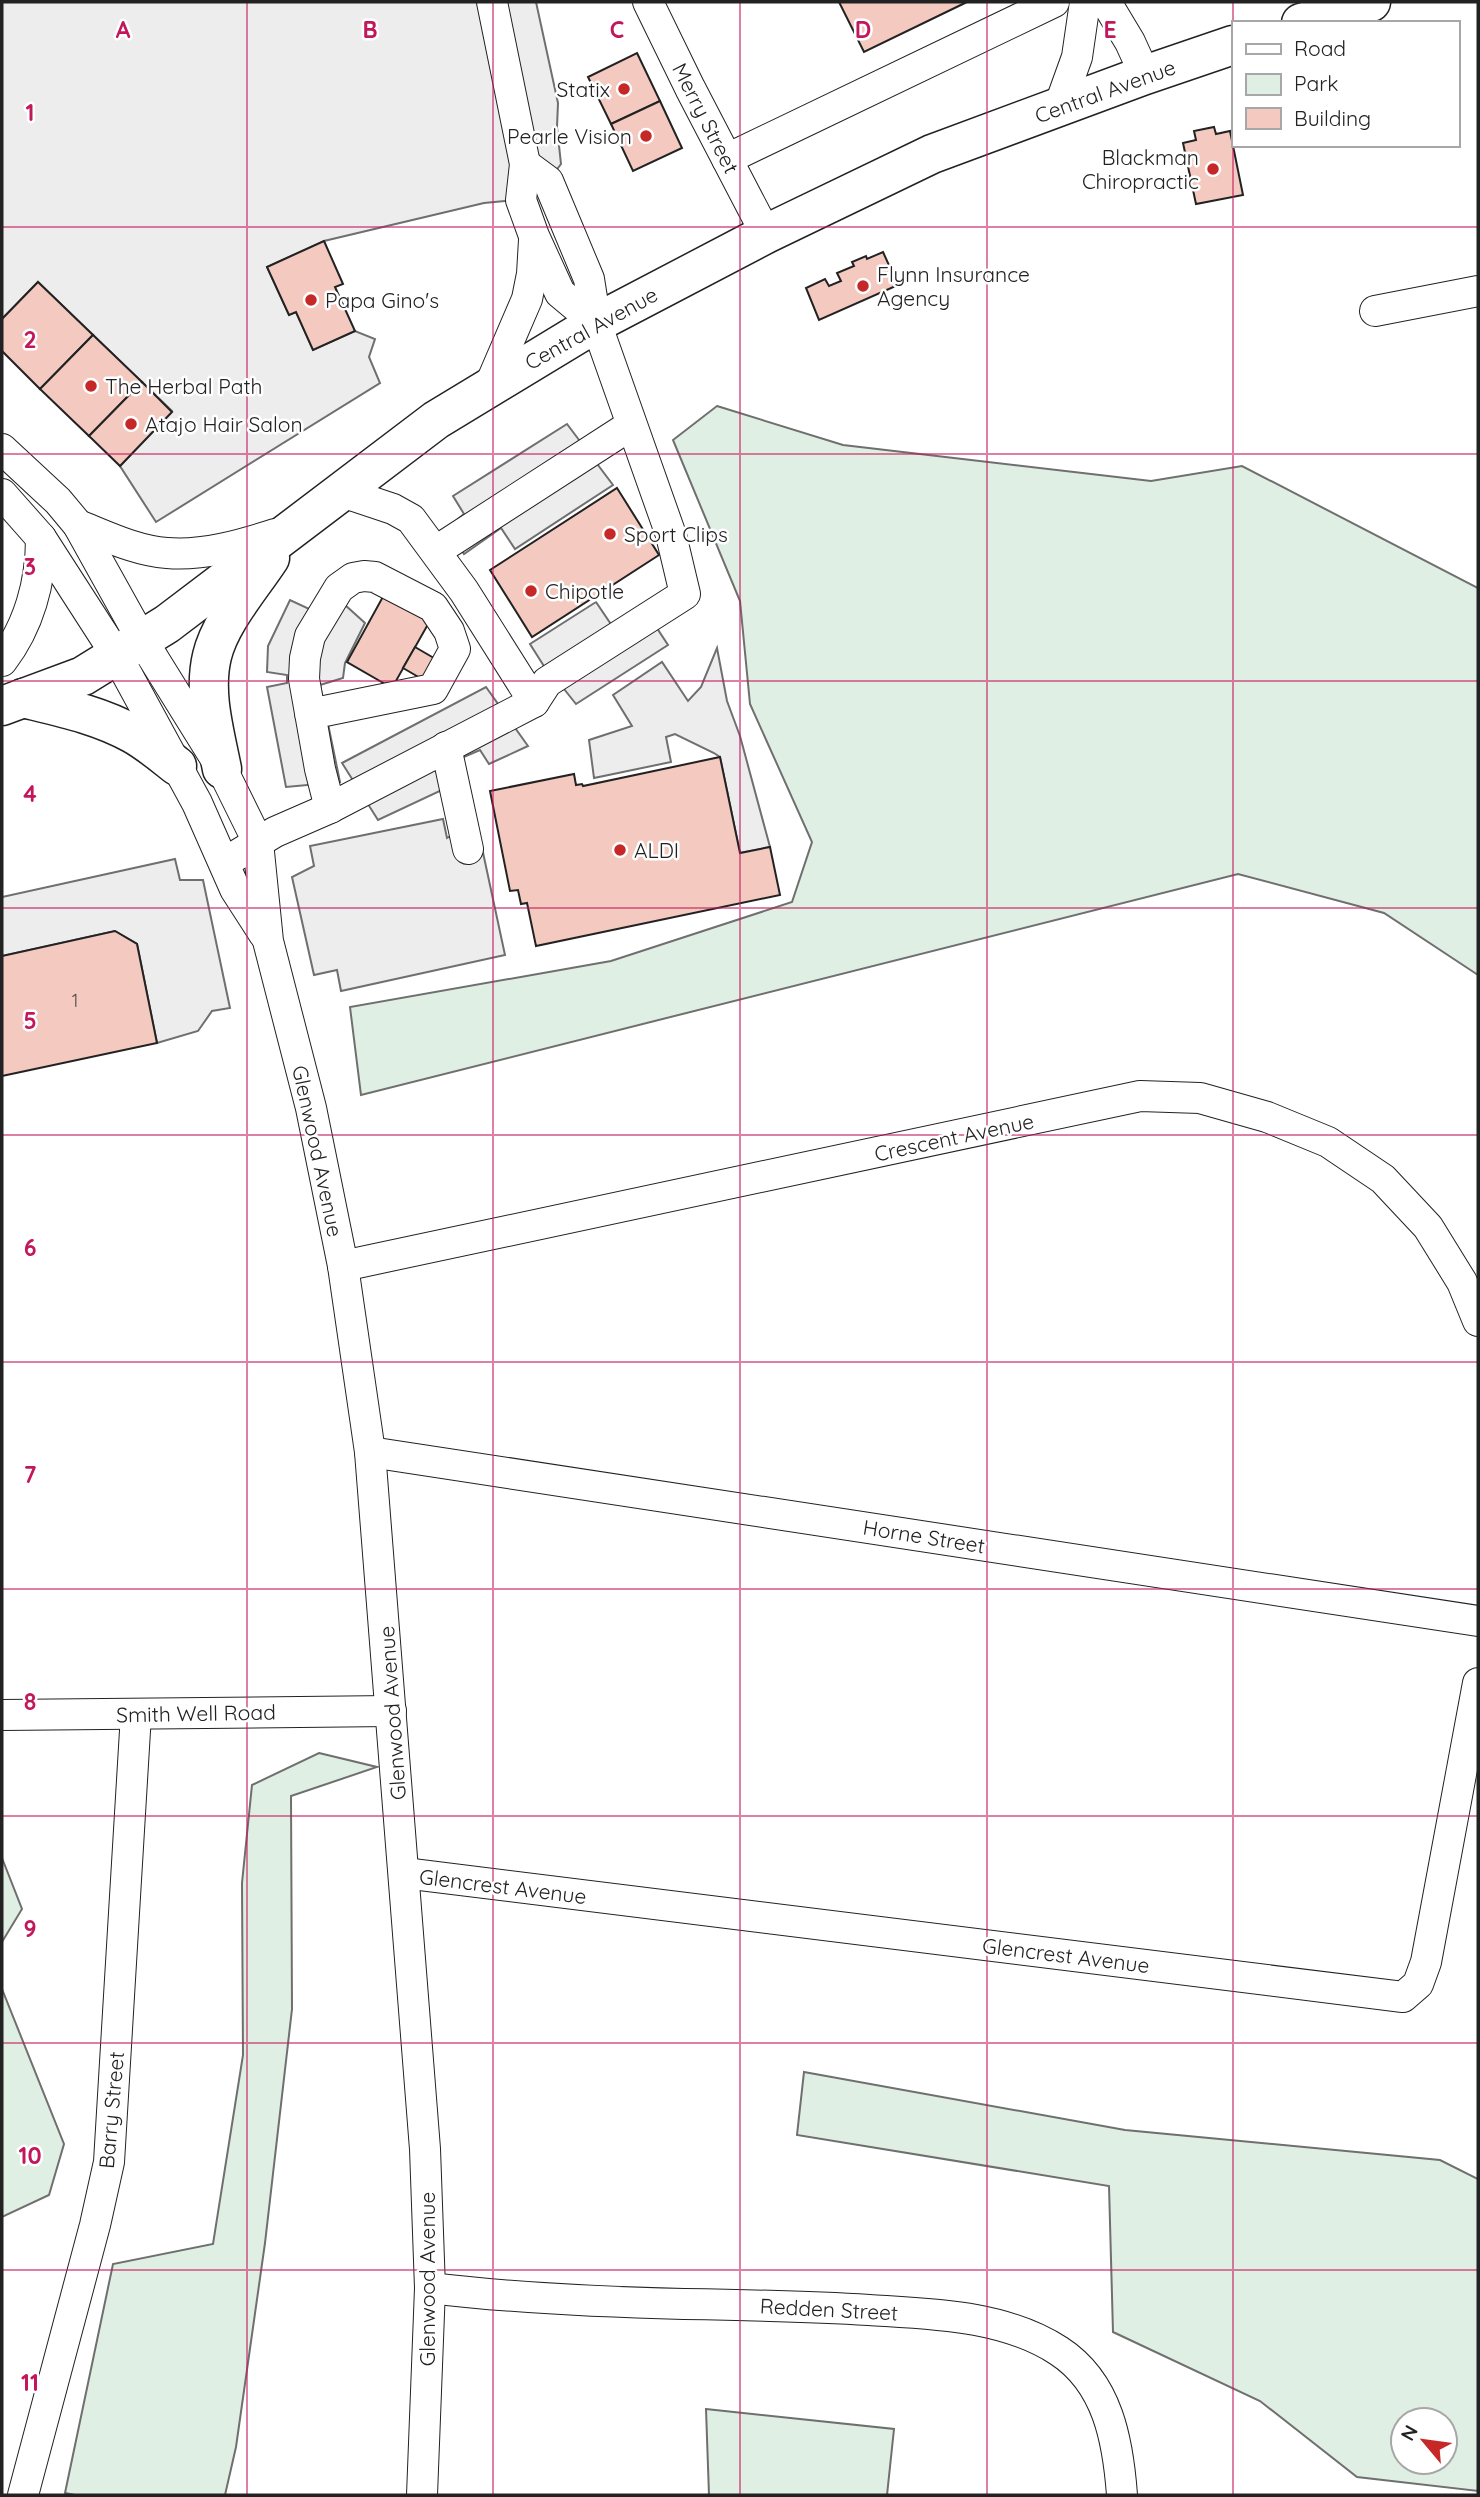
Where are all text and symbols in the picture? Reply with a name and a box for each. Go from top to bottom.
text: A [116,15,131,44]
text: B [362,15,378,44]
text: C [610,15,624,44]
text: D [855,15,871,44]
text: E [1103,15,1117,44]
legend [1232,21,1459,147]
text: Road [1294,35,1346,61]
street label: Central Avenue [1031,54,1179,128]
street label: Merry Street [667,58,745,178]
text: Park [1294,70,1338,96]
place label: Statix [557,76,610,102]
marker: Statix [616,81,632,97]
text: 1 [26,98,34,127]
text: Building [1294,105,1371,131]
place label: Pearle Vision [507,123,632,149]
marker: Pearle Vision [638,128,654,144]
place label: Blackman Chiropractic [1082,144,1199,194]
marker: Blackman Chiropractic [1205,161,1221,177]
place label: Flynn Insurance Agency [877,261,1030,311]
marker: Flynn Insurance Agency [855,278,871,294]
street label: Central Avenue [520,281,662,375]
place label: Papa Gino's [325,287,439,313]
marker: Papa Gino's [303,292,319,308]
text: 2 [23,325,37,354]
place label: The Herbal Path [105,373,262,399]
marker: The Herbal Path [83,378,99,394]
place label: Atajo Hair Salon [145,411,303,437]
marker: Atajo Hair Salon [123,416,139,432]
place label: Sport Clips [624,521,728,547]
marker: Sport Clips [602,526,618,542]
text: 3 [24,552,36,581]
place label: Chipotle [545,578,624,604]
marker: Chipotle [523,583,539,599]
text: 4 [23,779,37,808]
place label: ALDI [634,837,679,863]
marker: ALDI [612,842,628,858]
house number: 1 [72,989,78,1012]
text: 5 [23,1006,37,1035]
street label: Glenwood Avenue [287,1063,349,1239]
street label: Crescent Avenue [872,1107,1036,1167]
text: 6 [24,1233,36,1262]
text: 7 [24,1460,37,1489]
street label: Horne Street [861,1514,987,1558]
street label: Glenwood Avenue [373,1625,411,1801]
text: 8 [24,1687,36,1716]
street label: Smith Well Road [116,1699,276,1727]
street label: Glencrest Avenue [418,1863,588,1909]
text: 9 [23,1914,37,1943]
street label: Glencrest Avenue [981,1932,1151,1978]
street label: Barry Street [93,2050,129,2170]
text: 10 [18,2141,42,2170]
street label: Glenwood Avenue [414,2192,440,2366]
street label: Redden Street [759,2292,899,2326]
text: 11 [21,2368,39,2397]
north arrow [1389,2406,1459,2476]
text: N [1395,2421,1423,2445]

